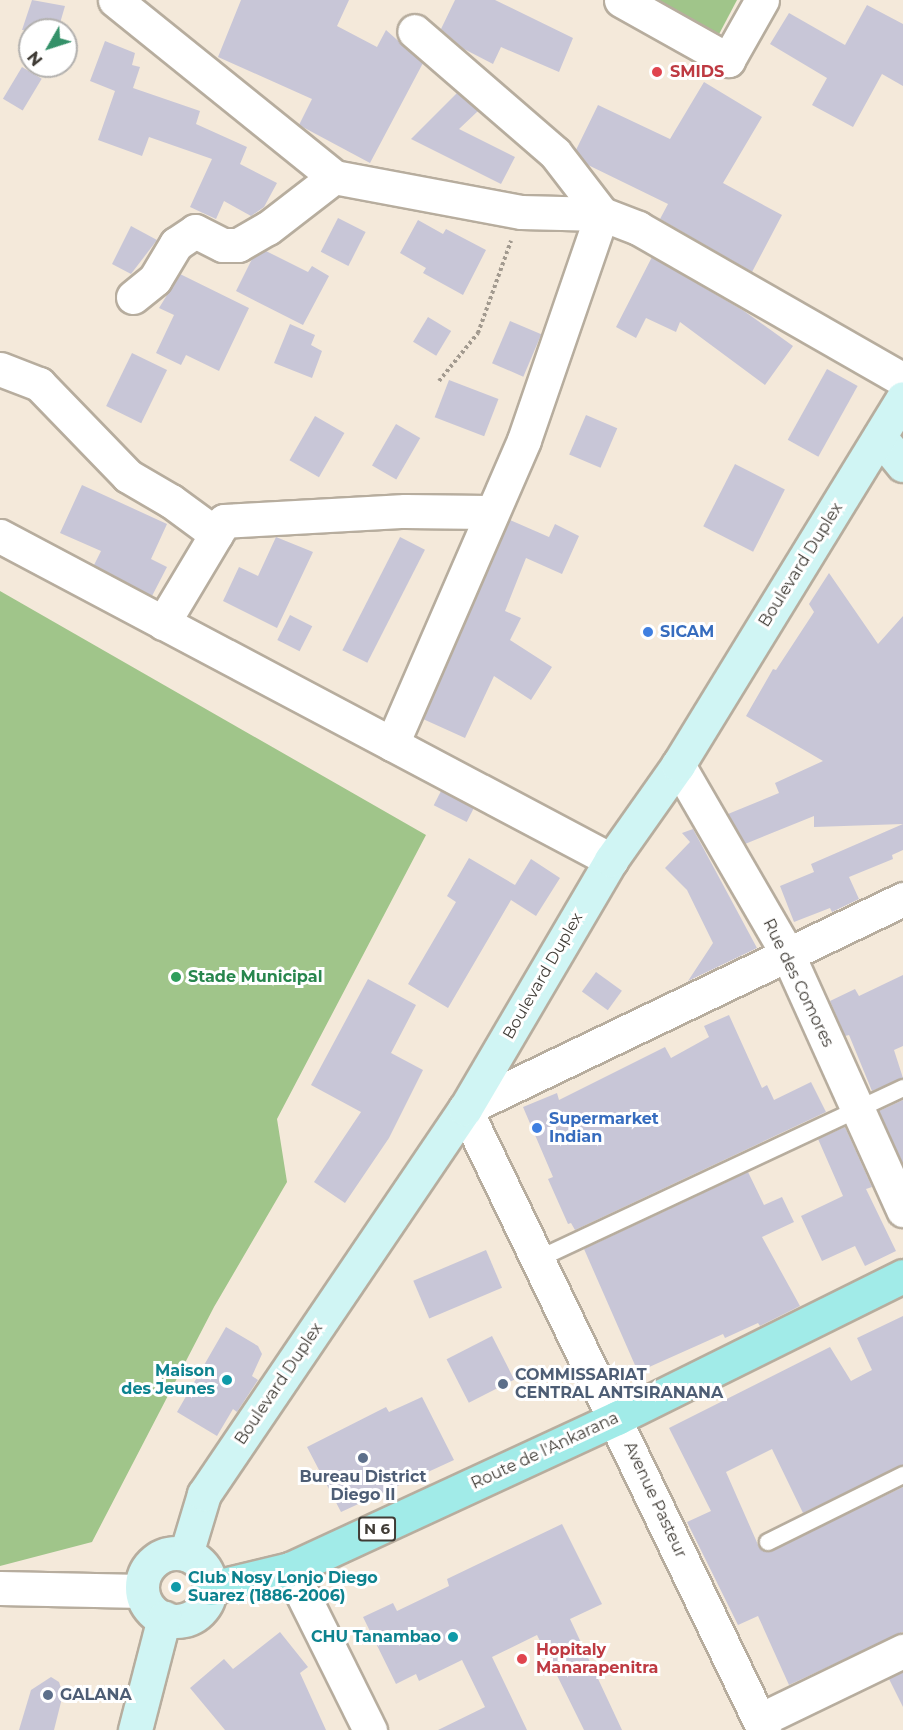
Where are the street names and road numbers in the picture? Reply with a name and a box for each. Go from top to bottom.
street label: Boulevard Duplex [755,499,847,631]
street label: Boulevard Duplex [499,909,587,1043]
street label: Rue des Comores [759,916,837,1050]
street label: Boulevard Duplex [231,1319,327,1449]
street label: Route de l'Ankarana [468,1408,622,1494]
street label: Avenue Pasteur [620,1439,690,1561]
road number: N 6 [358,1517,397,1541]

